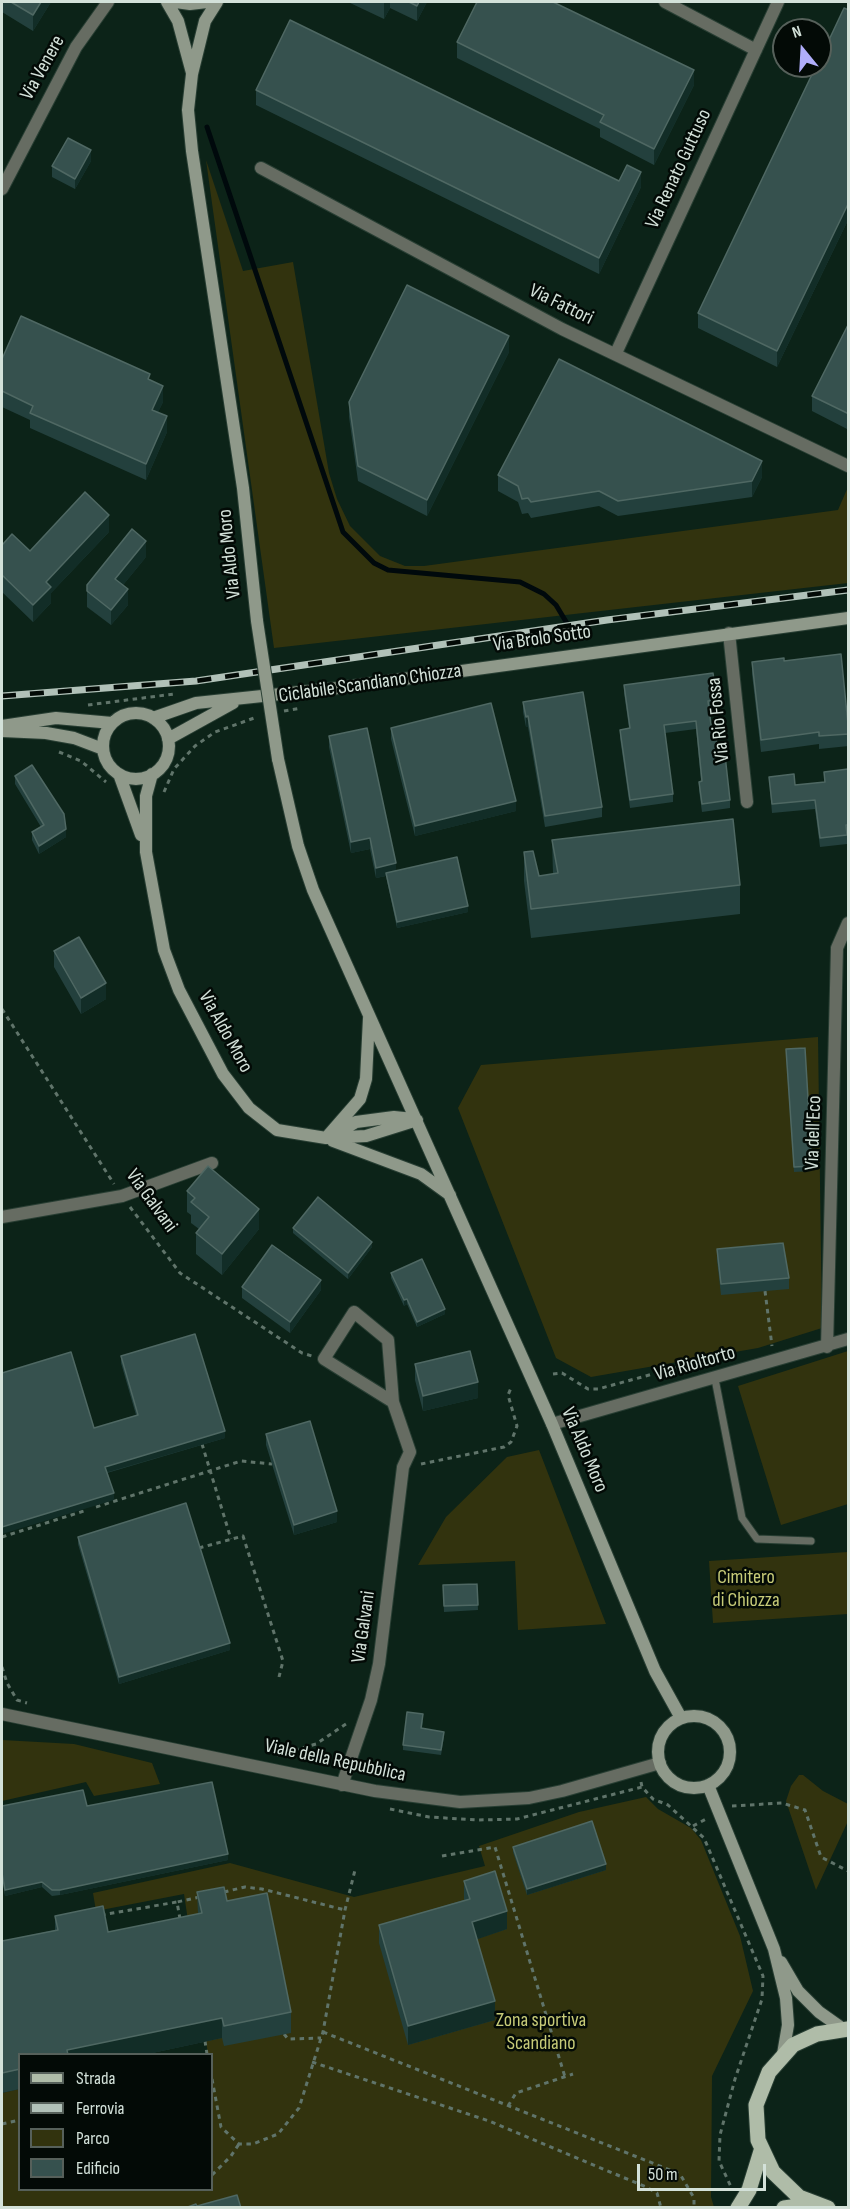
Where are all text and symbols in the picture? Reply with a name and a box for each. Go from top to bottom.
north arrow [772,18,832,78]
text: N [790,22,804,43]
street label: Via Venere [16,32,70,104]
street label: Via Renato Guttuso [641,106,717,232]
street label: Via Fattori [525,279,597,331]
street label: Via Aldo Moro [213,508,247,600]
street label: Via Brolo Sotto [492,620,592,658]
street label: Ciclabile Scandiano Chiozza [277,659,463,709]
street label: Via Rio Fossa [703,676,735,764]
street label: Via Aldo Moro [193,987,257,1077]
street label: Via dell'Eco [801,1095,827,1171]
street label: Via Galvani [120,1165,182,1237]
street label: Via Rioltorto [652,1341,738,1387]
street label: Via Aldo Moro [555,1404,613,1496]
park label: Cimitero di Chiozza [712,1566,780,1613]
street label: Via Galvani [347,1590,381,1664]
street label: Viale della Repubblica [262,1734,408,1788]
park label: Zona sportiva Scandiano [496,2009,586,2056]
legend [18,2053,213,2191]
text: Strada [76,2068,115,2089]
text: Ferrovia [76,2098,124,2119]
text: Parco [76,2128,110,2149]
scale bar [640,2152,769,2190]
text: Edificio [76,2158,120,2179]
text: 50 m [648,2164,678,2185]

